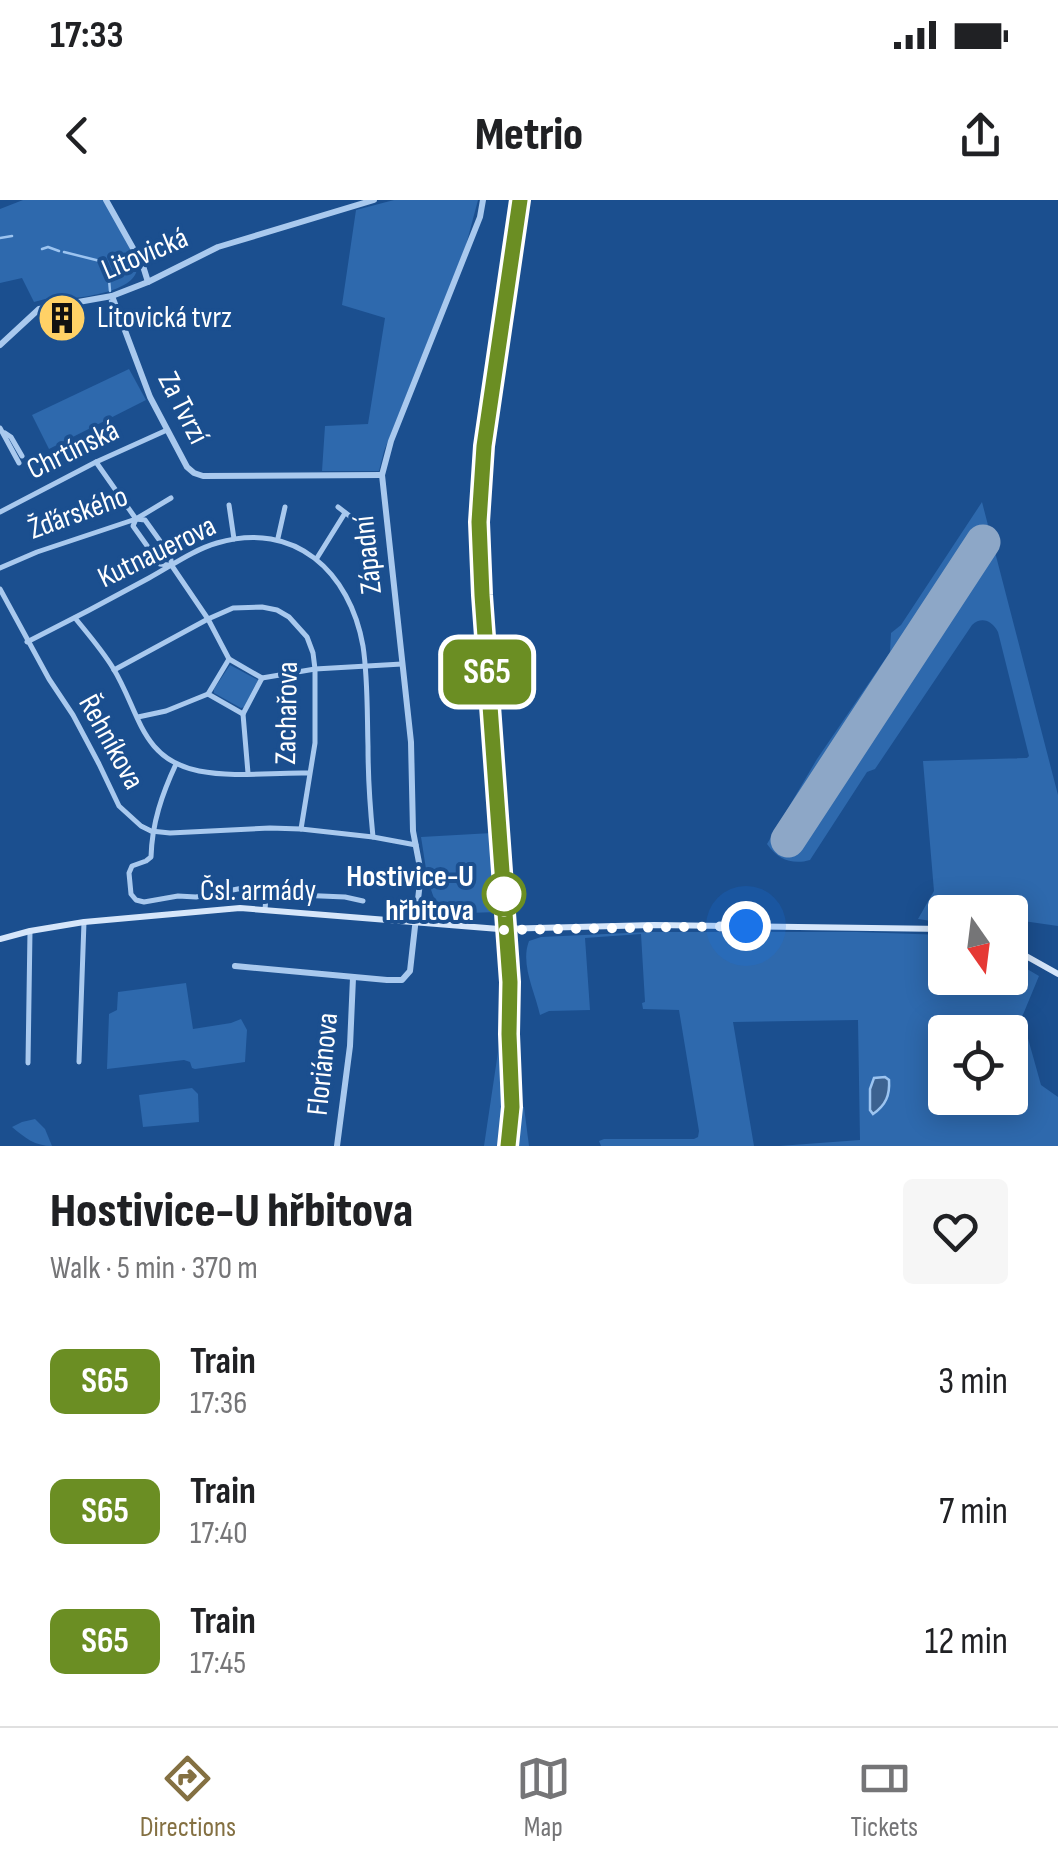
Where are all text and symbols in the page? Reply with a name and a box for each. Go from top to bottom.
text: 17:33 [50,13,124,58]
icon: back [50,108,105,163]
text: Metrio [475,108,583,163]
icon: share [953,108,1008,163]
street label: Litovická [97,220,193,288]
building icon: Litovická tvrz [36,292,88,344]
place label: Litovická tvrz [97,300,232,336]
street label: Za Tvrzí [150,366,216,450]
street label: Chrtínská [21,412,125,488]
street label: Žďárského [23,478,133,548]
street label: Kutnauerova [92,508,222,596]
street label: Západní [346,514,390,596]
line badge: S65 [430,640,544,704]
text: S65 [463,651,511,694]
street label: Zachařova [268,661,306,765]
street label: Řehníkova [70,688,152,796]
place label: Hostivice-U hřbitova [346,859,474,929]
street label: Čsl. armády [200,873,316,909]
marker: Hostivice-U hřbitova [483,873,525,915]
north arrow [928,895,1028,995]
map controls [928,895,1028,1115]
your location [721,901,771,951]
street label: Floriánova [300,1011,346,1117]
button: locate [928,1015,1028,1115]
button: heart [903,1179,1008,1284]
text: Hostivice-U hřbitova [50,1183,413,1240]
text: Walk · 5 min · 370 m [50,1249,258,1288]
text: Train [190,1339,256,1384]
text: 3 min [938,1359,1008,1404]
text: S65 [81,1360,129,1403]
text: 17:36 [190,1384,247,1423]
text: Train [190,1469,256,1514]
text: 7 min [939,1489,1008,1534]
text: S65 [81,1490,129,1533]
text: 17:40 [190,1514,247,1553]
text: Train [190,1599,256,1644]
text: 12 min [925,1619,1008,1664]
text: S65 [81,1620,129,1663]
text: 17:45 [190,1644,246,1683]
tab: Directions [140,1751,236,1844]
tab: Map [516,1751,571,1844]
tab: Tickets [851,1751,918,1844]

